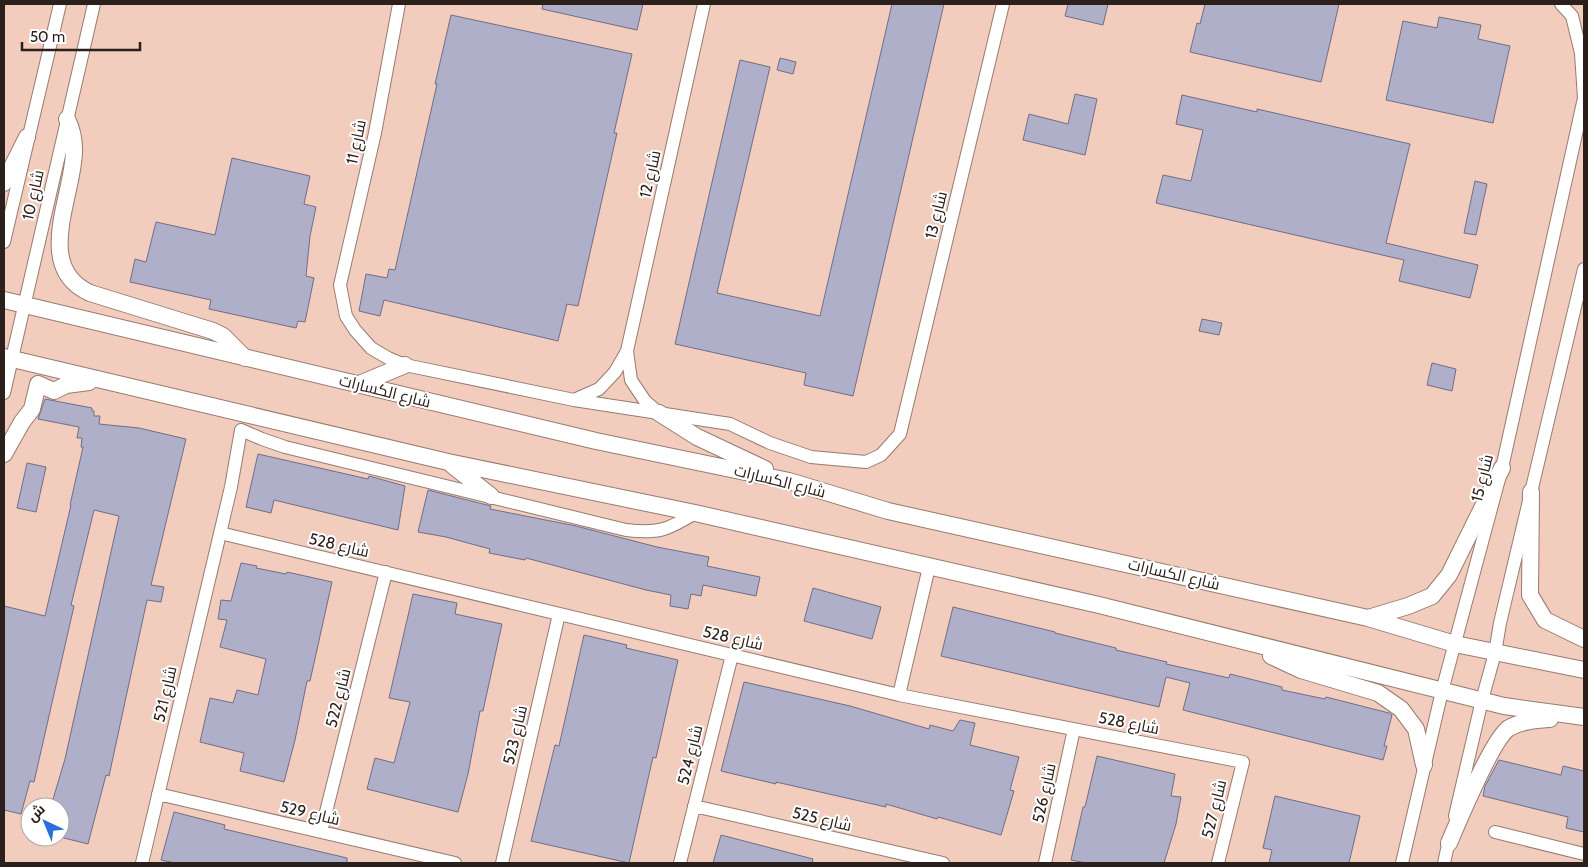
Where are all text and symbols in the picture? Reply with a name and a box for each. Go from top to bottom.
scale bar [22,20,140,52]
text: 50 m [30,28,65,46]
street label: شارع 11 [342,118,372,166]
street label: شارع 12 [635,148,667,200]
street label: شارع 10 [18,168,50,222]
street label: شارع 13 [921,189,953,241]
street label: شارع الكسارات [337,370,433,413]
street label: شارع 15 [1467,452,1499,504]
street label: شارع الكسارات [732,460,828,503]
street label: شارع 528 [307,529,371,563]
street label: شارع الكسارات [1126,554,1222,596]
street label: شارع 528 [701,622,765,656]
street label: شارع 521 [149,664,183,724]
street label: شارع 522 [322,667,356,730]
street label: شارع 523 [499,703,533,767]
street label: شارع 528 [1097,708,1161,740]
street label: شارع 524 [673,723,709,787]
street label: شارع 526 [1028,761,1062,825]
street label: شارع 527 [1198,778,1232,841]
north arrow [20,797,70,847]
street label: شارع 529 [278,797,342,831]
text: ش [23,800,49,825]
street label: شارع 525 [790,803,854,837]

